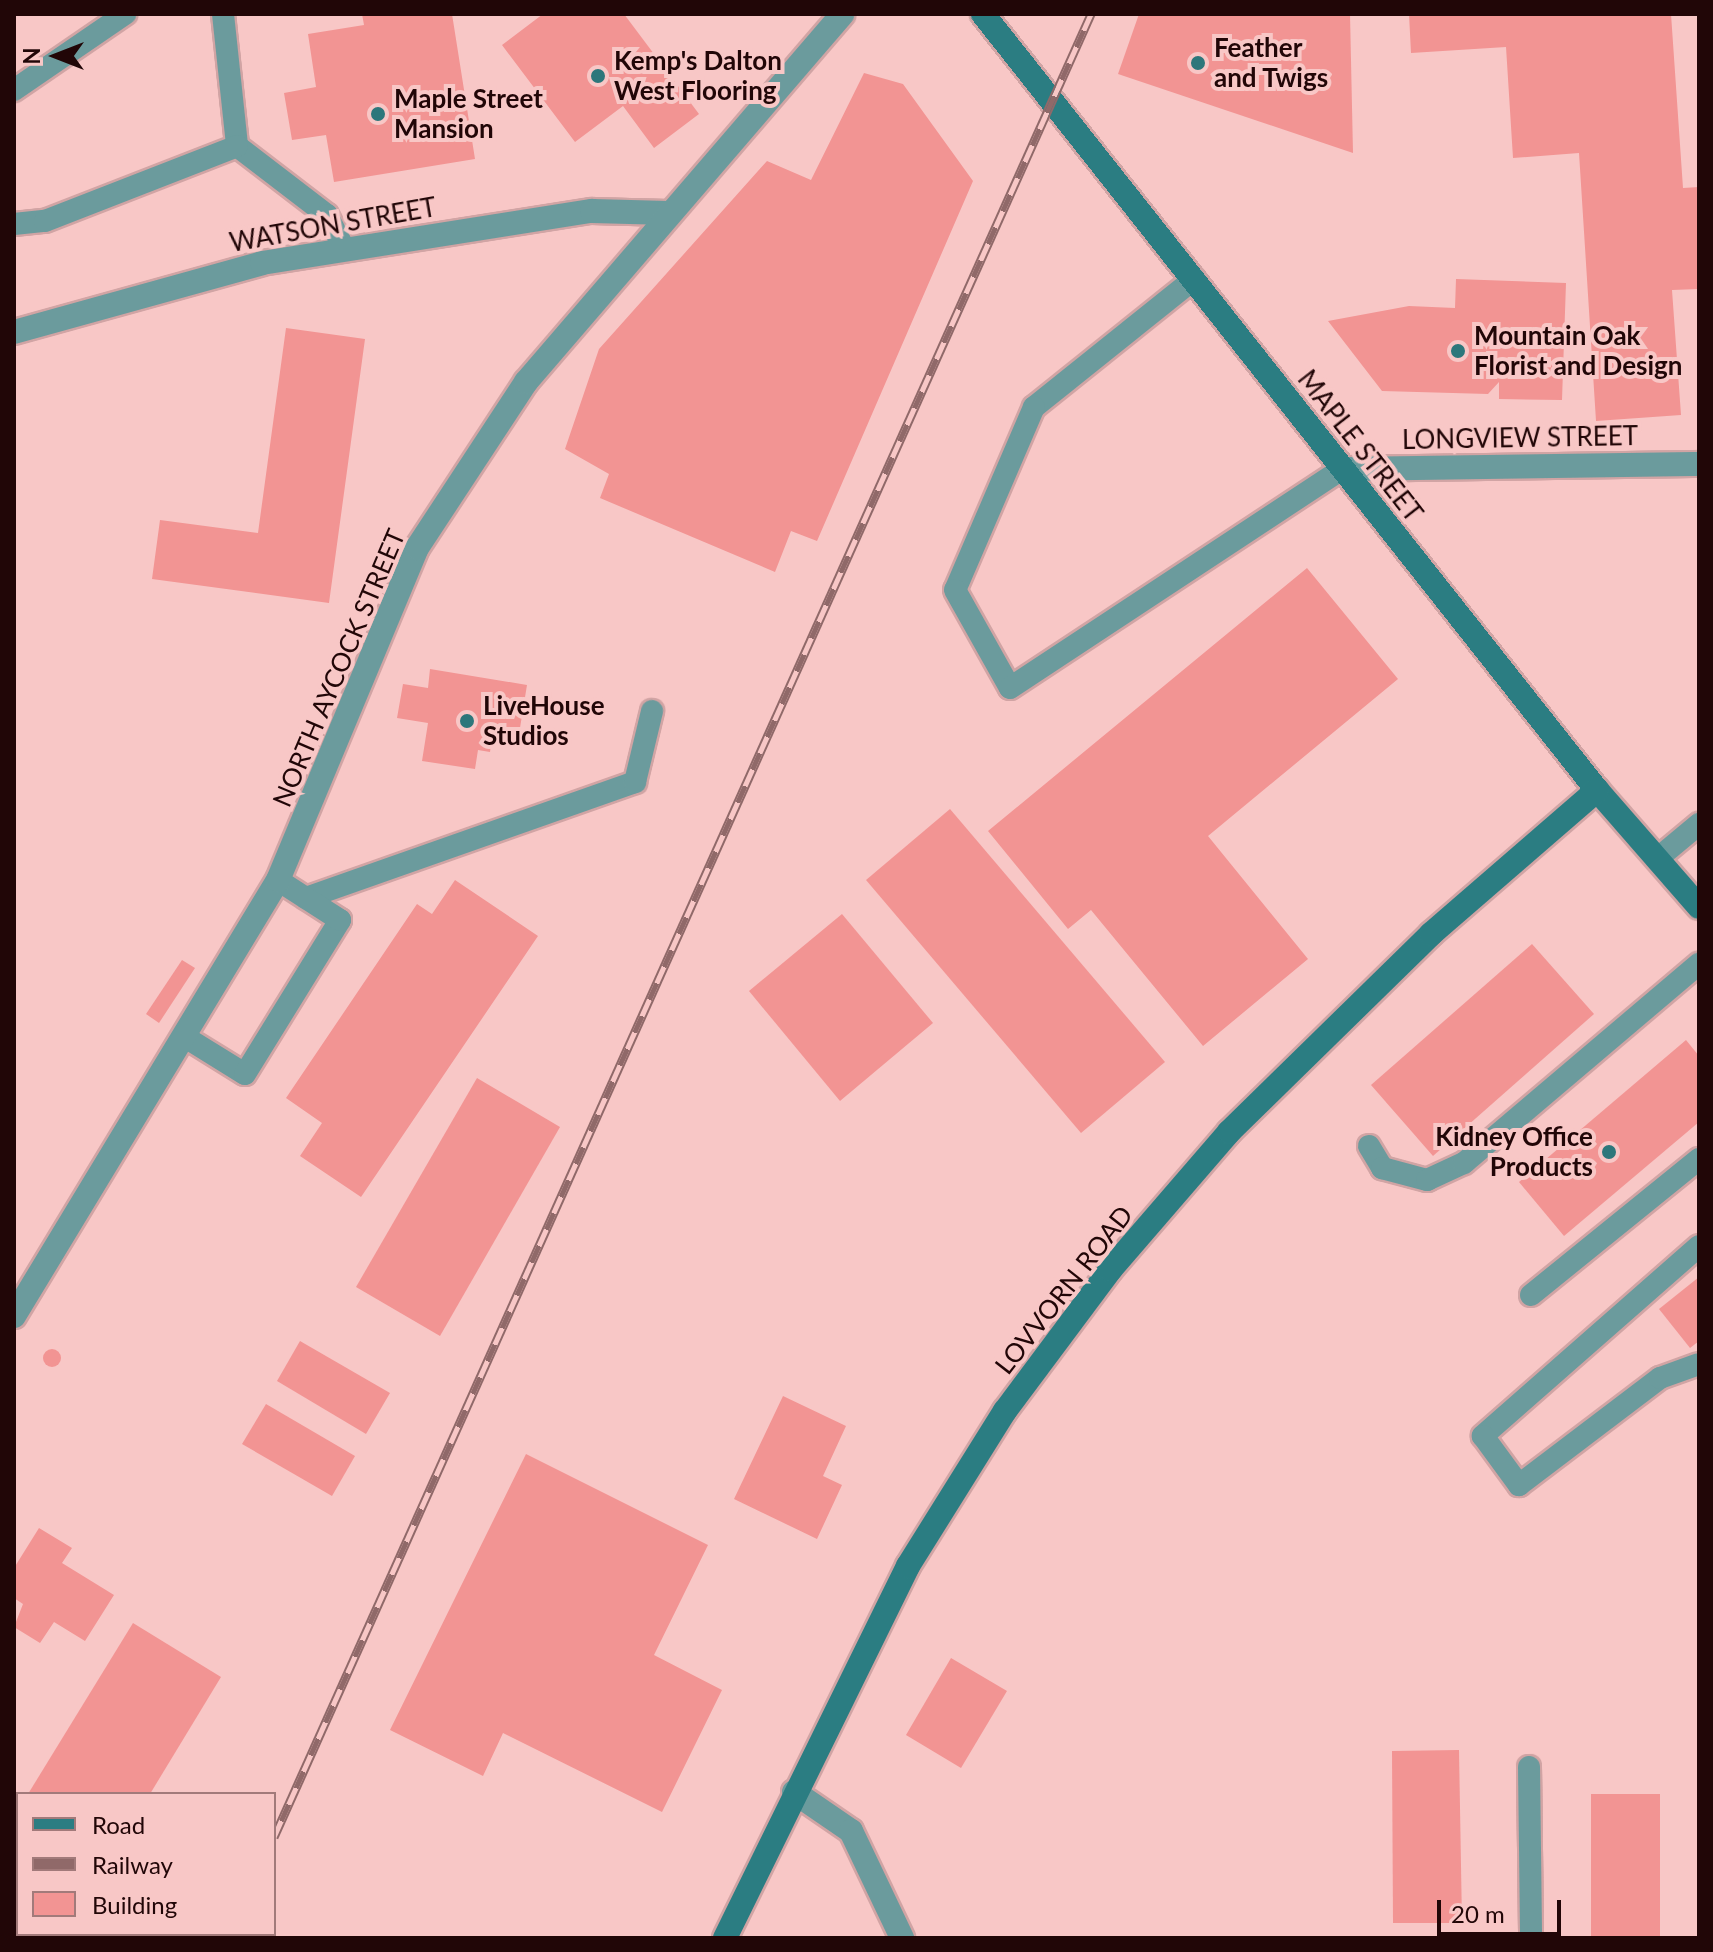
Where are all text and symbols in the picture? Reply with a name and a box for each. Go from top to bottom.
north arrow [16,16,96,96]
place label: Feather and Twigs [1214,32,1329,94]
place label: Kemp's Dalton West Flooring [614,45,782,106]
text: N [18,48,45,64]
marker: Feather and Twigs [1189,54,1207,72]
marker: Kemp's Dalton West Flooring [589,67,607,85]
place label: Maple Street Mansion [394,83,543,144]
marker: Maple Street Mansion [369,105,387,123]
street label: WATSON STREET [227,191,439,259]
place label: Mountain Oak Florist and Design [1474,320,1682,382]
marker: Mountain Oak Florist and Design [1449,342,1467,360]
street label: MAPLE STREET [1291,364,1429,528]
street label: LONGVIEW STREET [1402,420,1638,456]
street label: NORTH AYCOCK STREET [266,524,412,812]
place label: LiveHouse Studios [483,690,605,752]
marker: LiveHouse Studios [458,712,476,730]
place label: Kidney Office Products [1435,1121,1593,1182]
marker: Kidney Office Products [1600,1143,1618,1161]
street label: LOVVORN ROAD [989,1200,1139,1380]
legend [16,1792,276,1936]
text: Road [92,1810,145,1839]
text: Railway [92,1850,173,1879]
scale bar [1441,1884,1565,1934]
text: Building [92,1890,177,1919]
text: 20 m [1451,1899,1505,1928]

